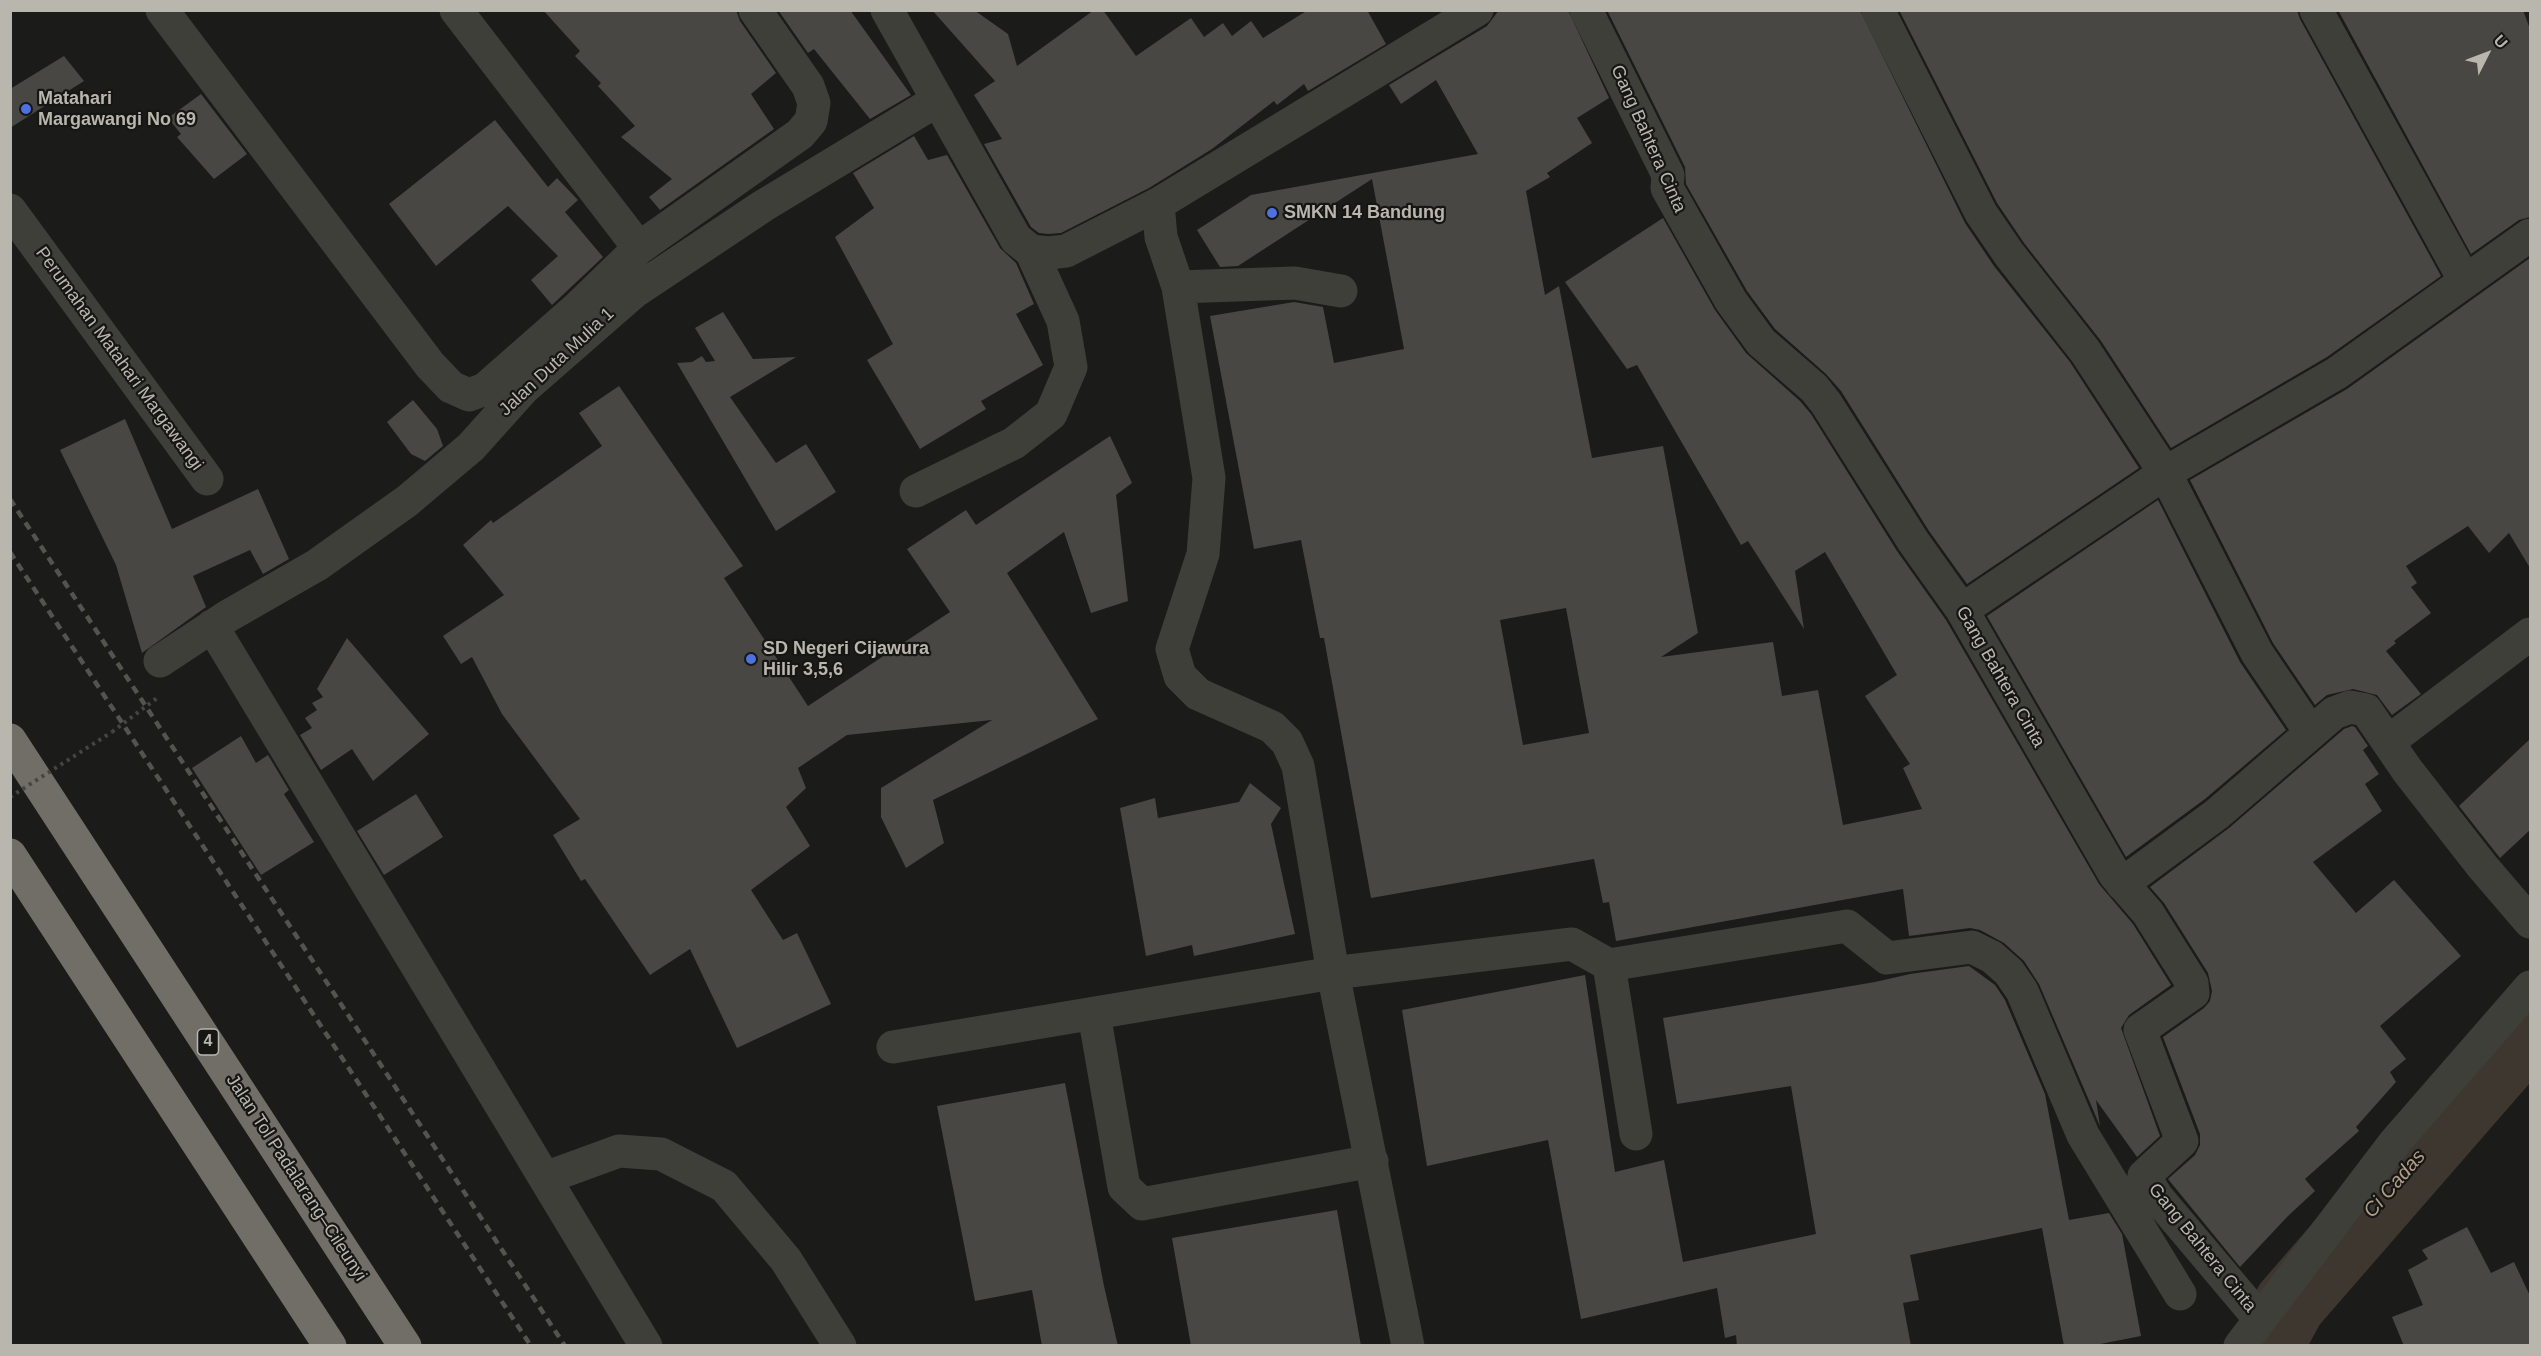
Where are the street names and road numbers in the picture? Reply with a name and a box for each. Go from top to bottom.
street label: Gang Bahtera Cinta [1606,62,1690,216]
street label: Perumahan Matahari Margawangi [31,243,207,475]
street label: Jalan Duta Mulia 1 [495,303,619,421]
street label: Gang Bahtera Cinta [1951,603,2049,751]
road number: 4 [198,1029,218,1055]
street label: Jalan Tol Padalarang–Cileunyi [221,1071,371,1285]
street label: Gang Bahtera Cinta [2144,1179,2260,1317]

